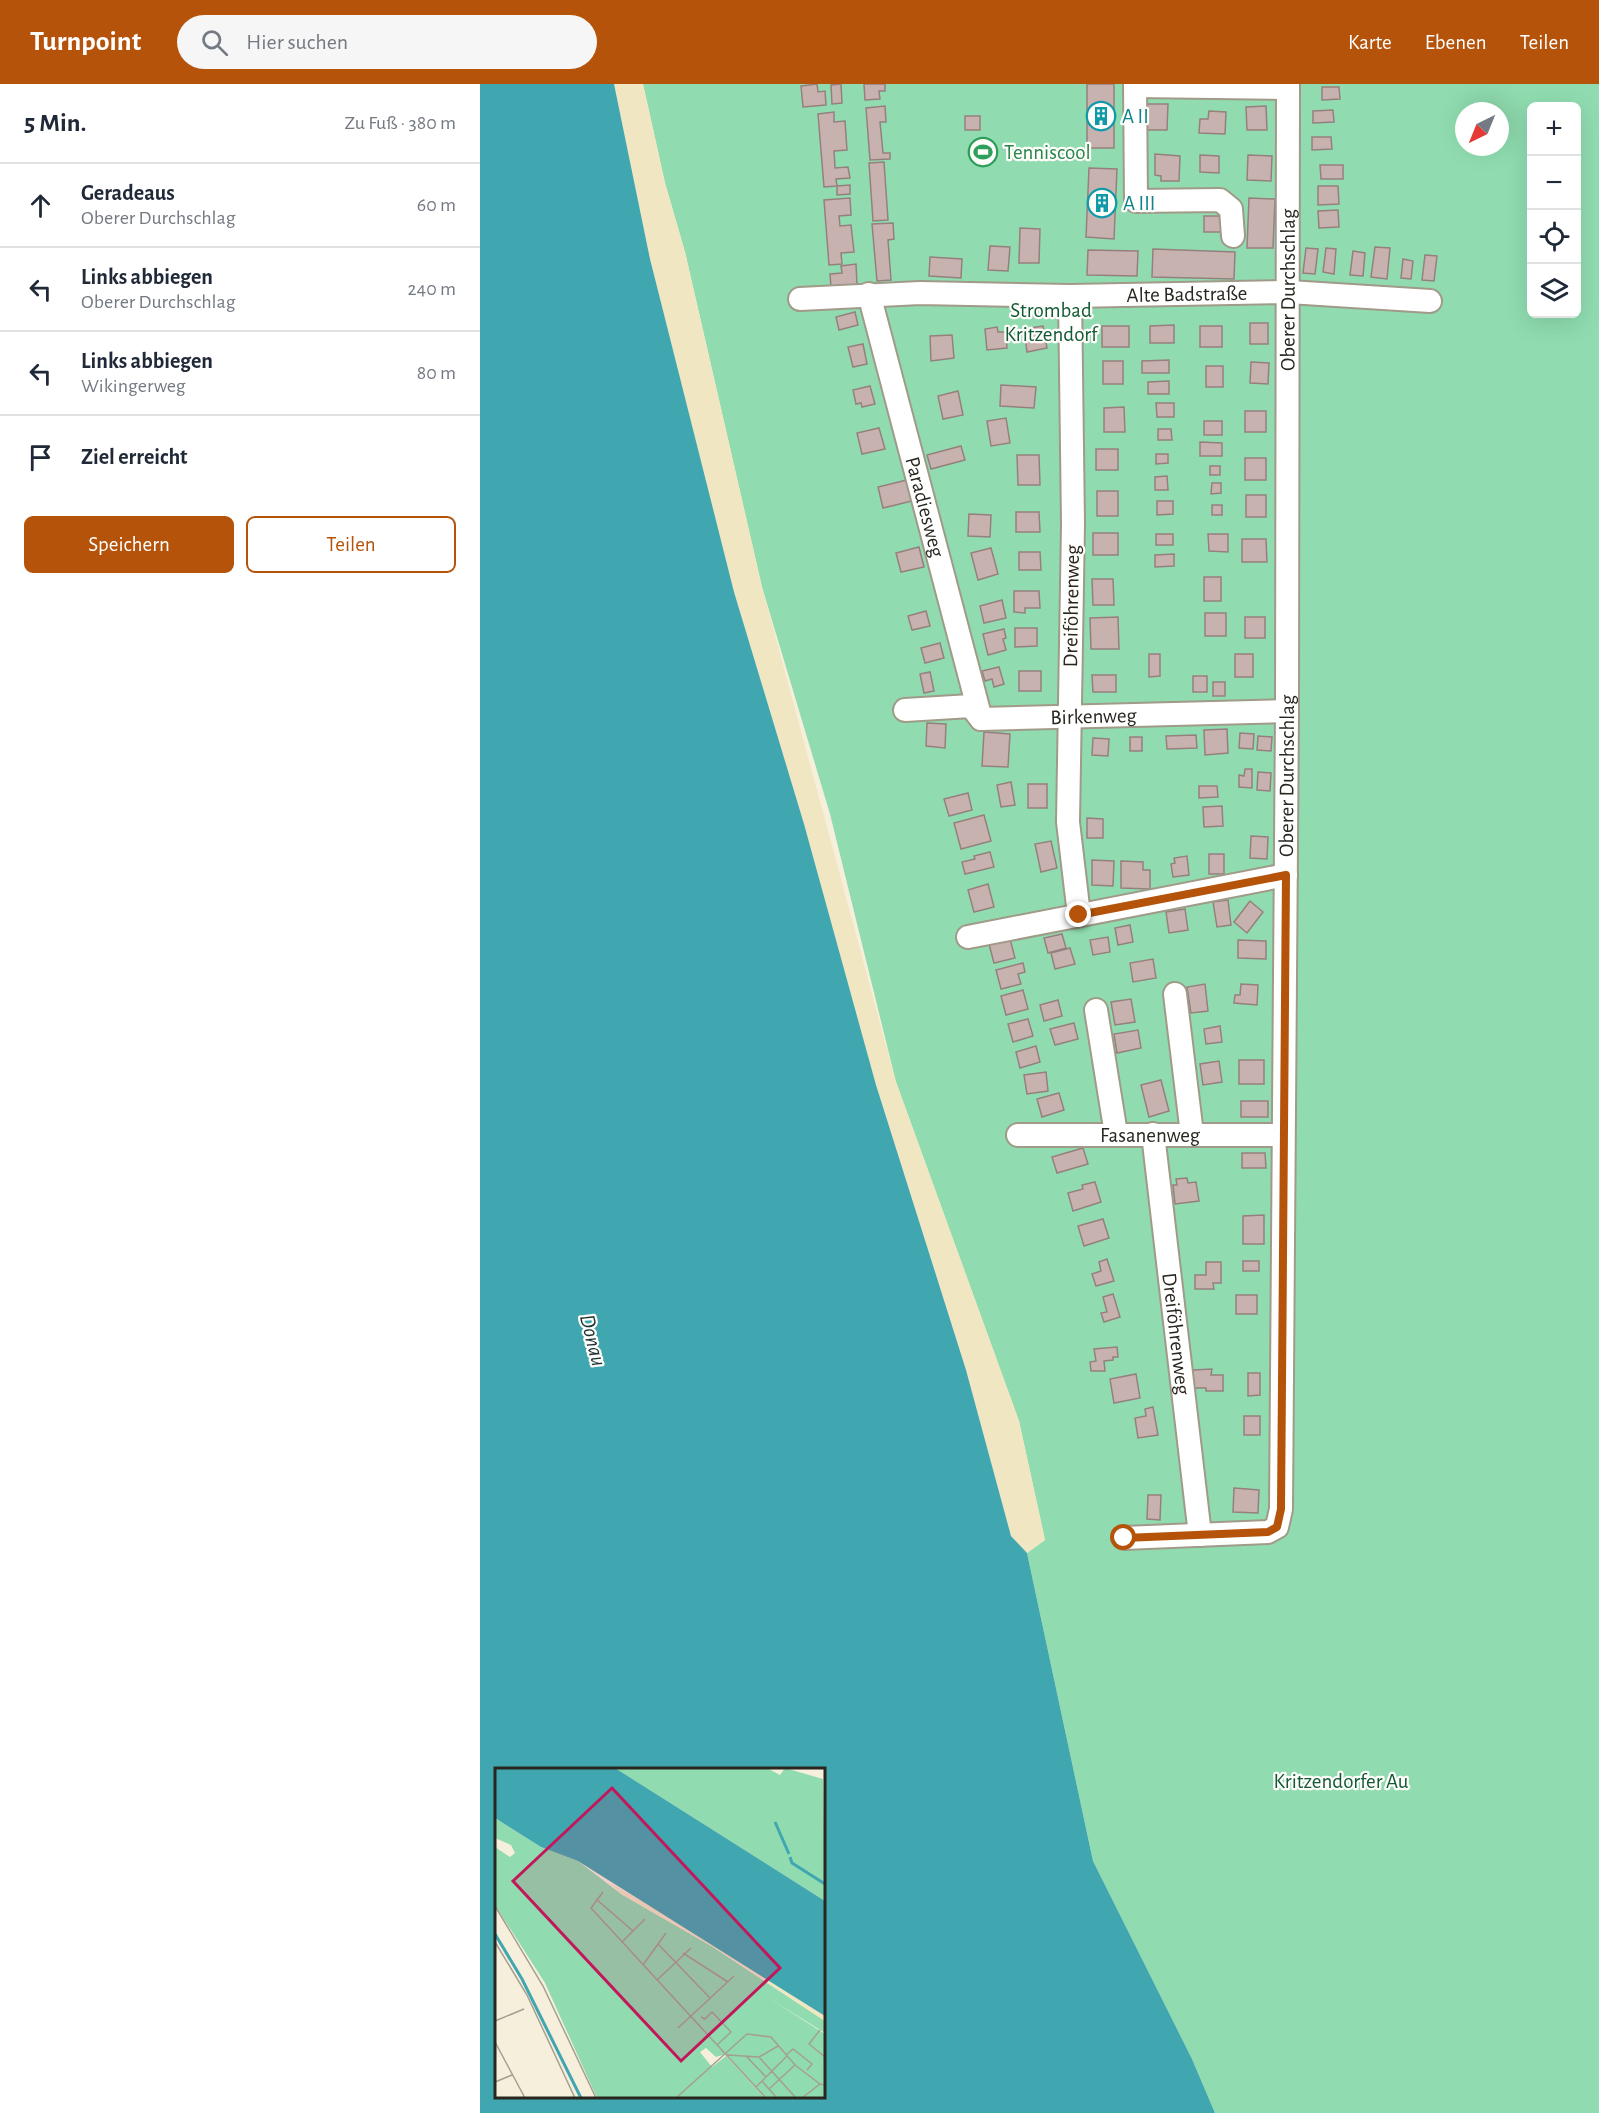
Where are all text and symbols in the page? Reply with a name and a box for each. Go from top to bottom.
search box [177,15,597,69]
icon: search [198,26,231,59]
text: Turnpoint [30,28,141,56]
text: Hier suchen [246,31,348,53]
text: Karte [1348,32,1392,53]
text: Ebenen [1425,32,1487,53]
text: Teilen [1520,32,1569,53]
building icon: A II [1085,100,1117,132]
north arrow [1455,102,1509,156]
map controls [1527,102,1581,318]
button: + [1527,102,1581,156]
place label: A II [1122,106,1149,127]
text: 5 Min. [24,110,86,136]
text: Zu Fuß · 380 m [344,113,456,133]
sports icon: Tenniscool [967,136,999,168]
place label: Tenniscool [1004,142,1091,163]
button: − [1527,156,1581,210]
text: Geradeaus [81,182,175,204]
building icon: A III [1086,187,1118,219]
icon: ahead [24,189,57,222]
place label: A III [1123,193,1156,214]
text: 60 m [417,195,456,215]
text: Oberer Durchschlag [81,208,236,228]
street label: Oberer Durchschlag [1278,208,1299,371]
button: locate [1527,210,1581,264]
button: layers [1527,264,1581,318]
text: Links abbiegen [81,266,213,288]
icon: left [24,273,57,306]
text: 240 m [407,279,456,299]
street label: Alte Badstraße [1126,283,1247,306]
text: Oberer Durchschlag [81,292,236,312]
park label: Strombad Kritzendorf [1005,300,1099,345]
text: Links abbiegen [81,350,213,372]
icon: left [24,357,57,390]
text: 80 m [417,363,456,383]
text: Wikingerweg [81,376,186,396]
icon: arrive [24,441,57,474]
text: Ziel erreicht [81,446,188,468]
street label: Paradiesweg [901,454,948,560]
button: Speichern [24,516,234,573]
button: Teilen [246,516,456,573]
street label: Dreiföhrenweg [1060,544,1083,667]
street label: Oberer Durchschlag [1276,694,1298,857]
street label: Birkenweg [1050,705,1138,728]
route end [1065,901,1091,927]
street label: Fasanenweg [1100,1125,1201,1146]
street label: Dreiföhrenweg [1158,1272,1194,1397]
water label: Donau [576,1312,610,1369]
route start [1110,1524,1136,1550]
inset map [495,1768,825,2098]
park label: Kritzendorfer Au [1274,1771,1409,1792]

